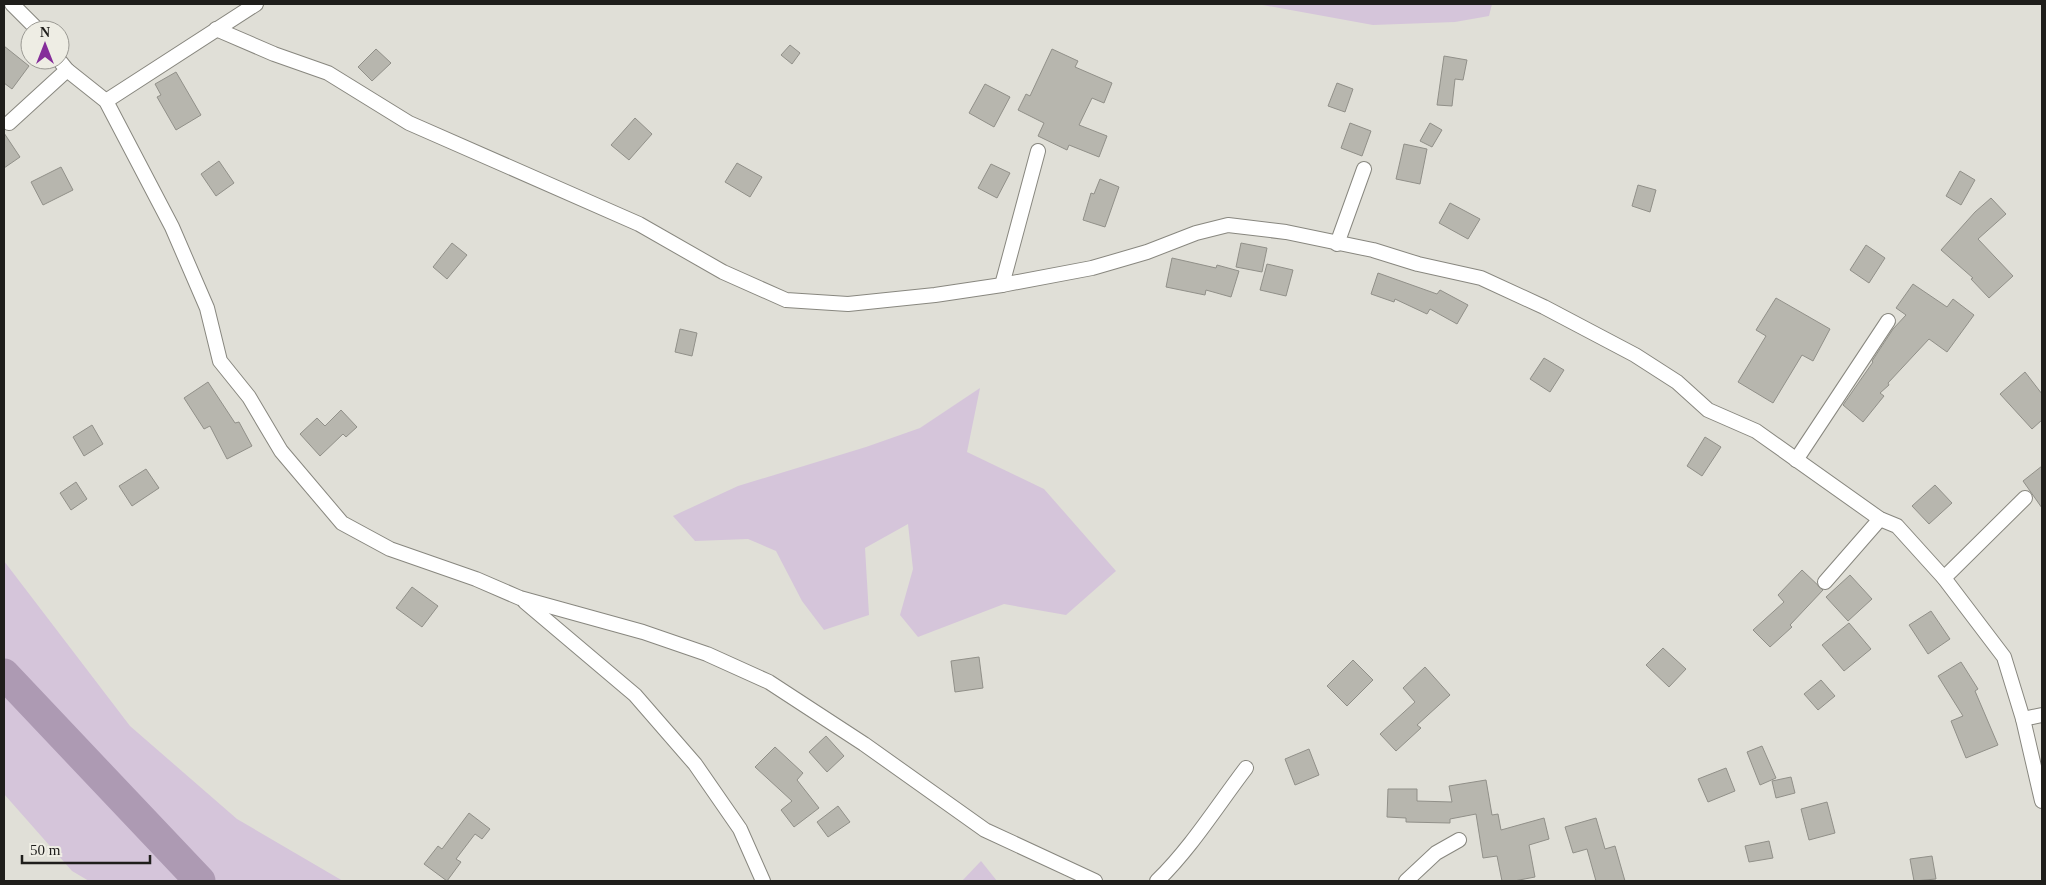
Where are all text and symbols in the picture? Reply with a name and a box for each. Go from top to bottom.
north arrow [20,20,70,70]
text: N [40,25,50,40]
scale bar [22,832,150,864]
text: 50 m [30,842,61,858]

